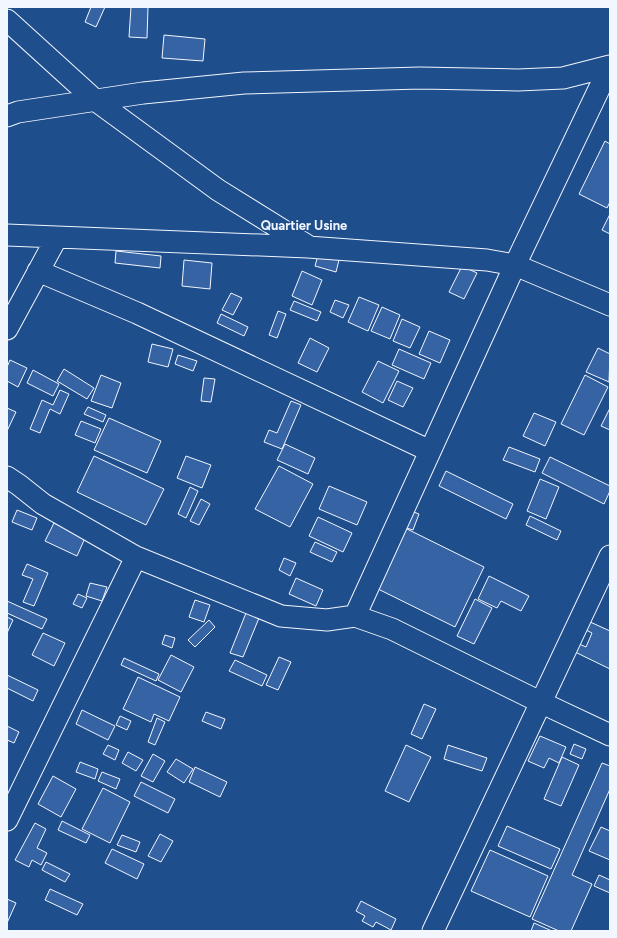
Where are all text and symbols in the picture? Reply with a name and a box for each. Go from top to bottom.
district label: Quartier Usine [261,218,347,233]

